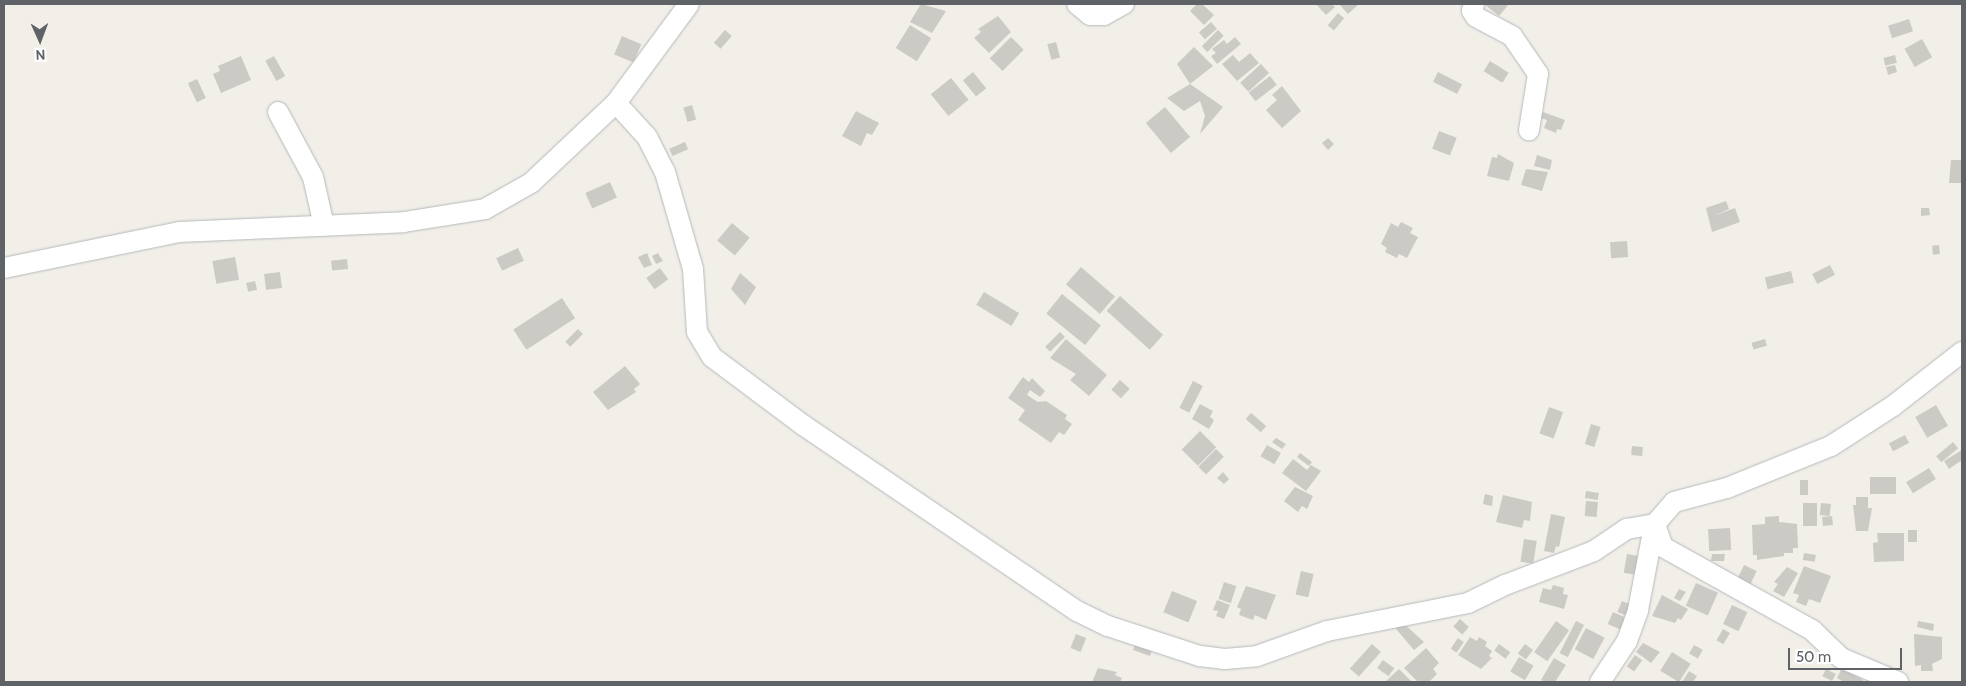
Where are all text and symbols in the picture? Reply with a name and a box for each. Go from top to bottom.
north arrow [15,15,65,65]
text: N [35,46,46,64]
scale bar [1791,638,1905,670]
text: 50 m [1796,648,1831,666]

